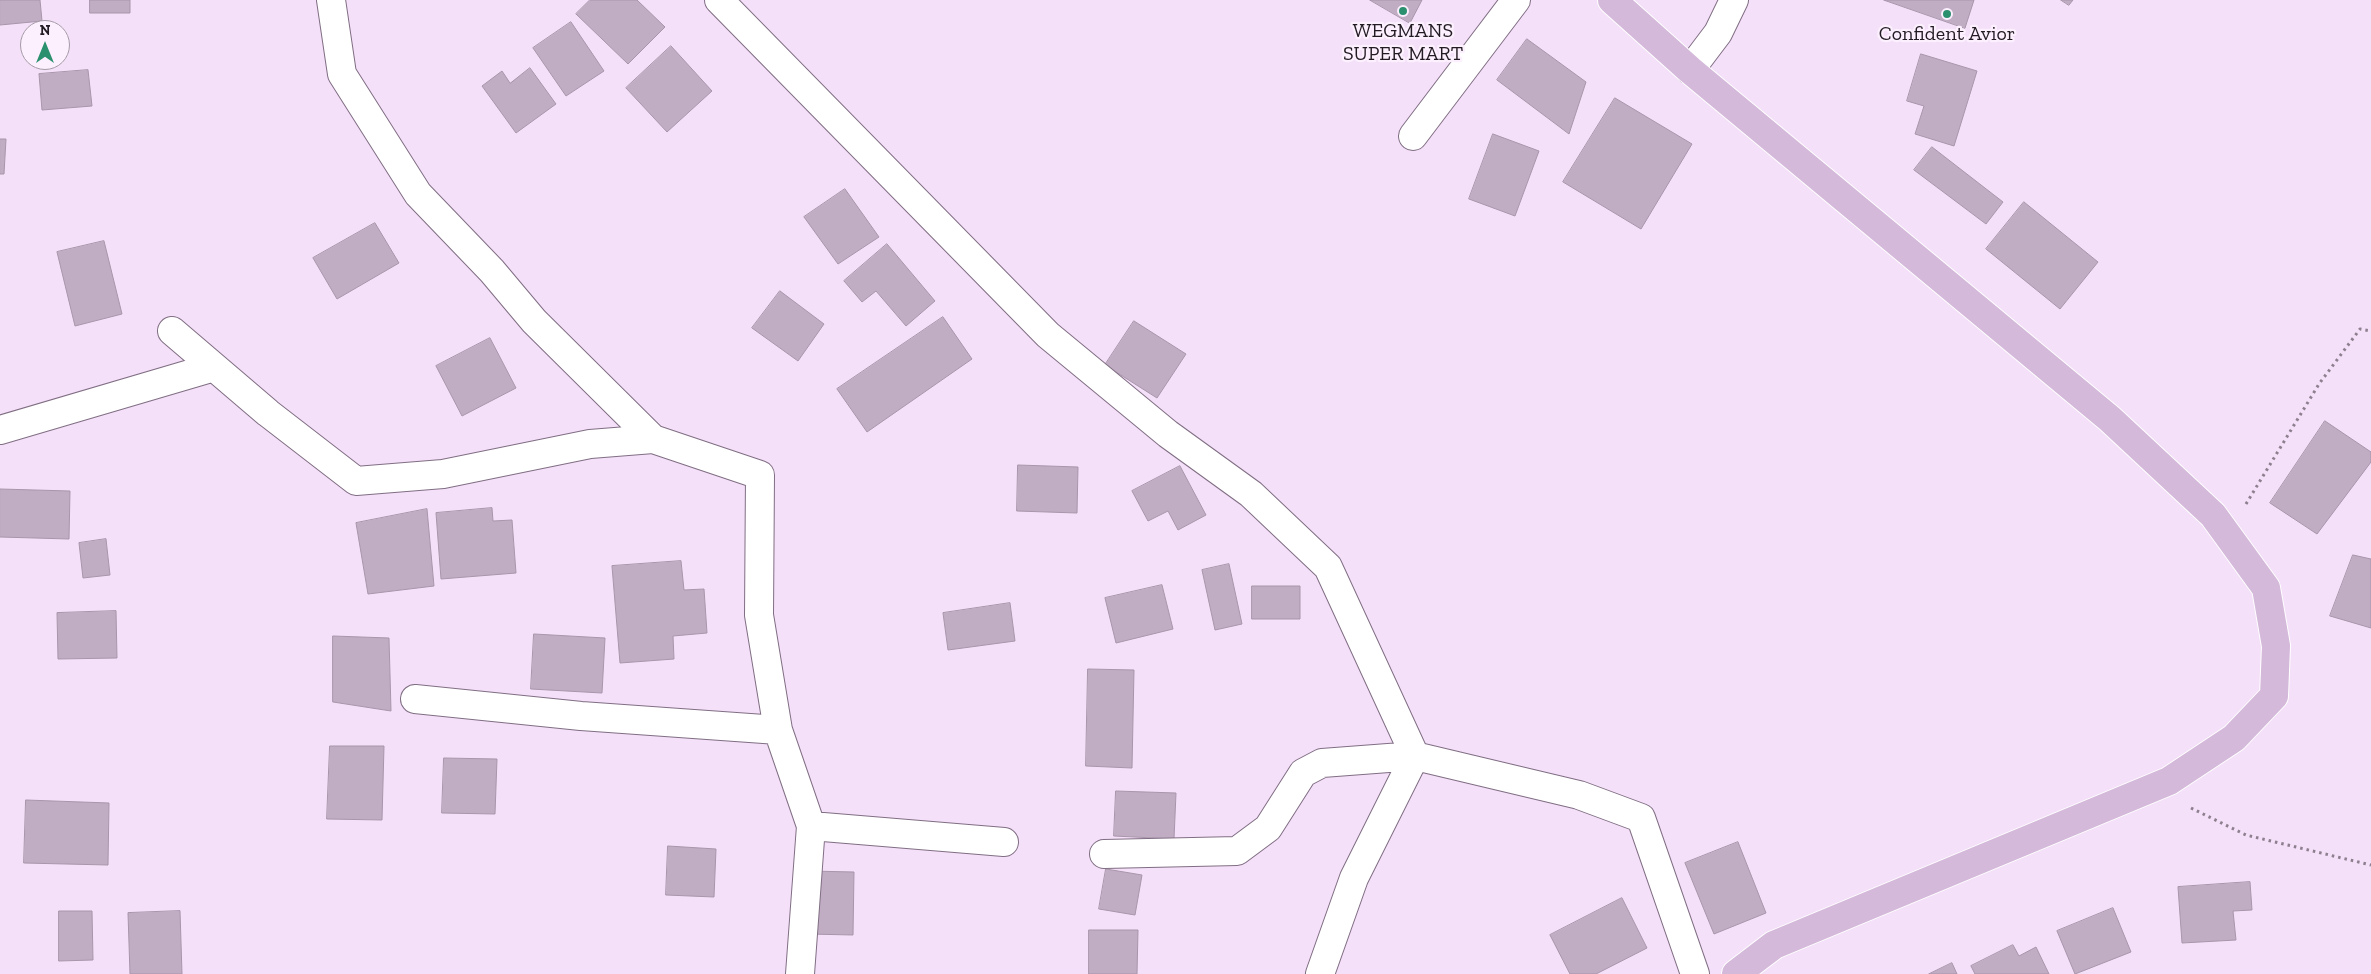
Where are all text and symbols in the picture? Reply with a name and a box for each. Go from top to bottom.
marker: WEGMANS SUPER MART [1397,5,1409,17]
marker: Confident Avior [1941,8,1953,20]
place label: WEGMANS SUPER MART [1343,19,1463,66]
north arrow [20,20,70,70]
text: N [40,22,50,39]
place label: Confident Avior [1879,22,2015,46]

